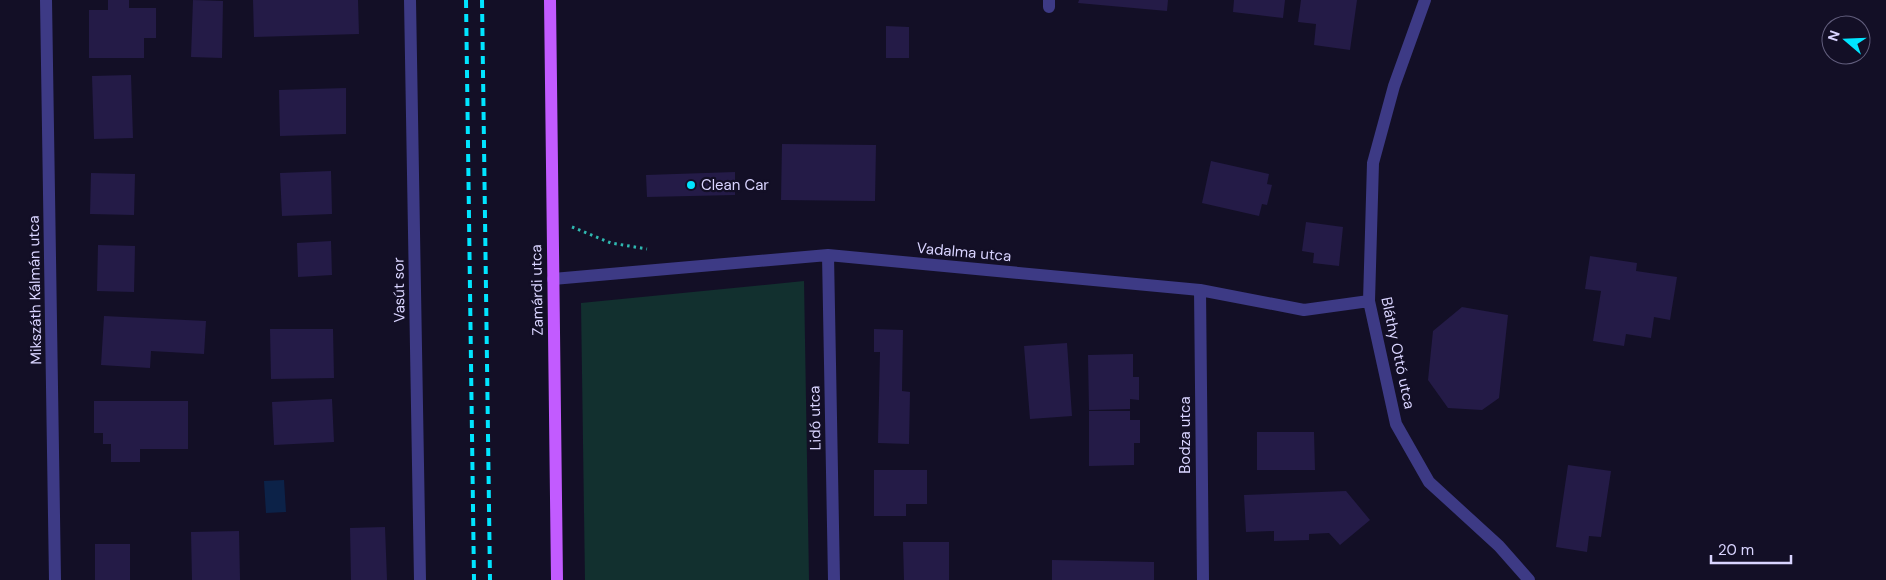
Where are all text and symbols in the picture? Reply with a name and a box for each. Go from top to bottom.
north arrow [1821,15,1871,65]
text: N [1824,28,1844,44]
place label: Clean Car [701,175,769,195]
marker: Clean Car [685,179,697,191]
street label: Mikszáth Kálmán utca [24,215,46,365]
street label: Vadalma utca [916,238,1012,266]
street label: Zamárdi utca [526,244,548,336]
street label: Vasút sor [388,257,410,323]
street label: Bláthy Ottó utca [1376,295,1420,411]
street label: Lidó utca [804,385,826,451]
street label: Bodza utca [1175,396,1195,474]
scale bar [1711,532,1791,564]
text: 20 m [1718,540,1754,560]

